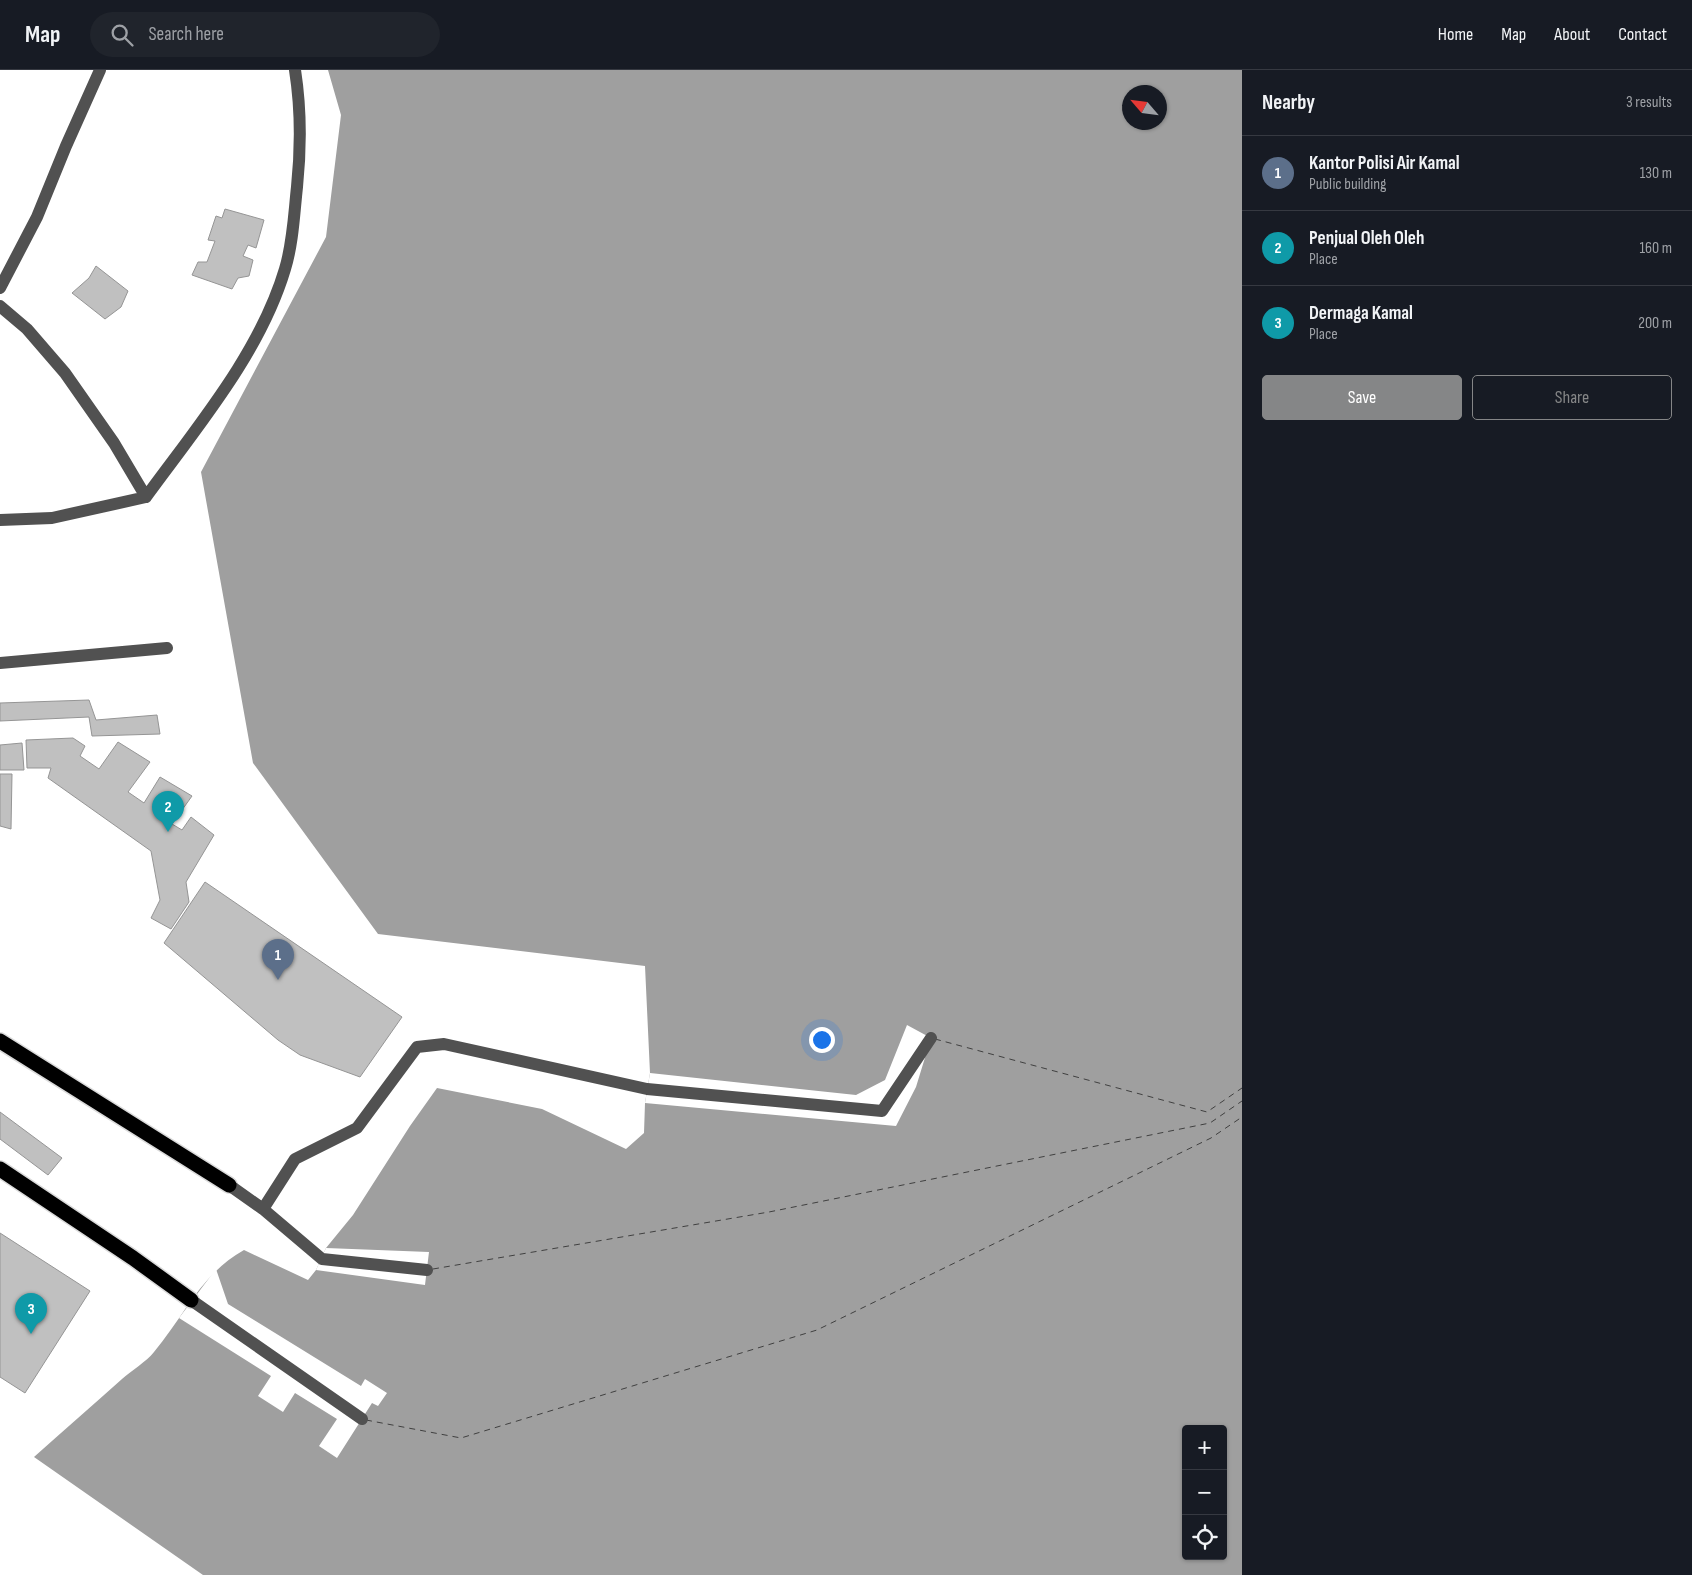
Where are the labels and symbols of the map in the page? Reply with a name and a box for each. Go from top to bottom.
north arrow [1122,85,1167,130]
pin: 2 [152,791,184,832]
pin: 1 [262,939,294,980]
your location [809,1027,835,1053]
pin: 3 [15,1293,47,1334]

